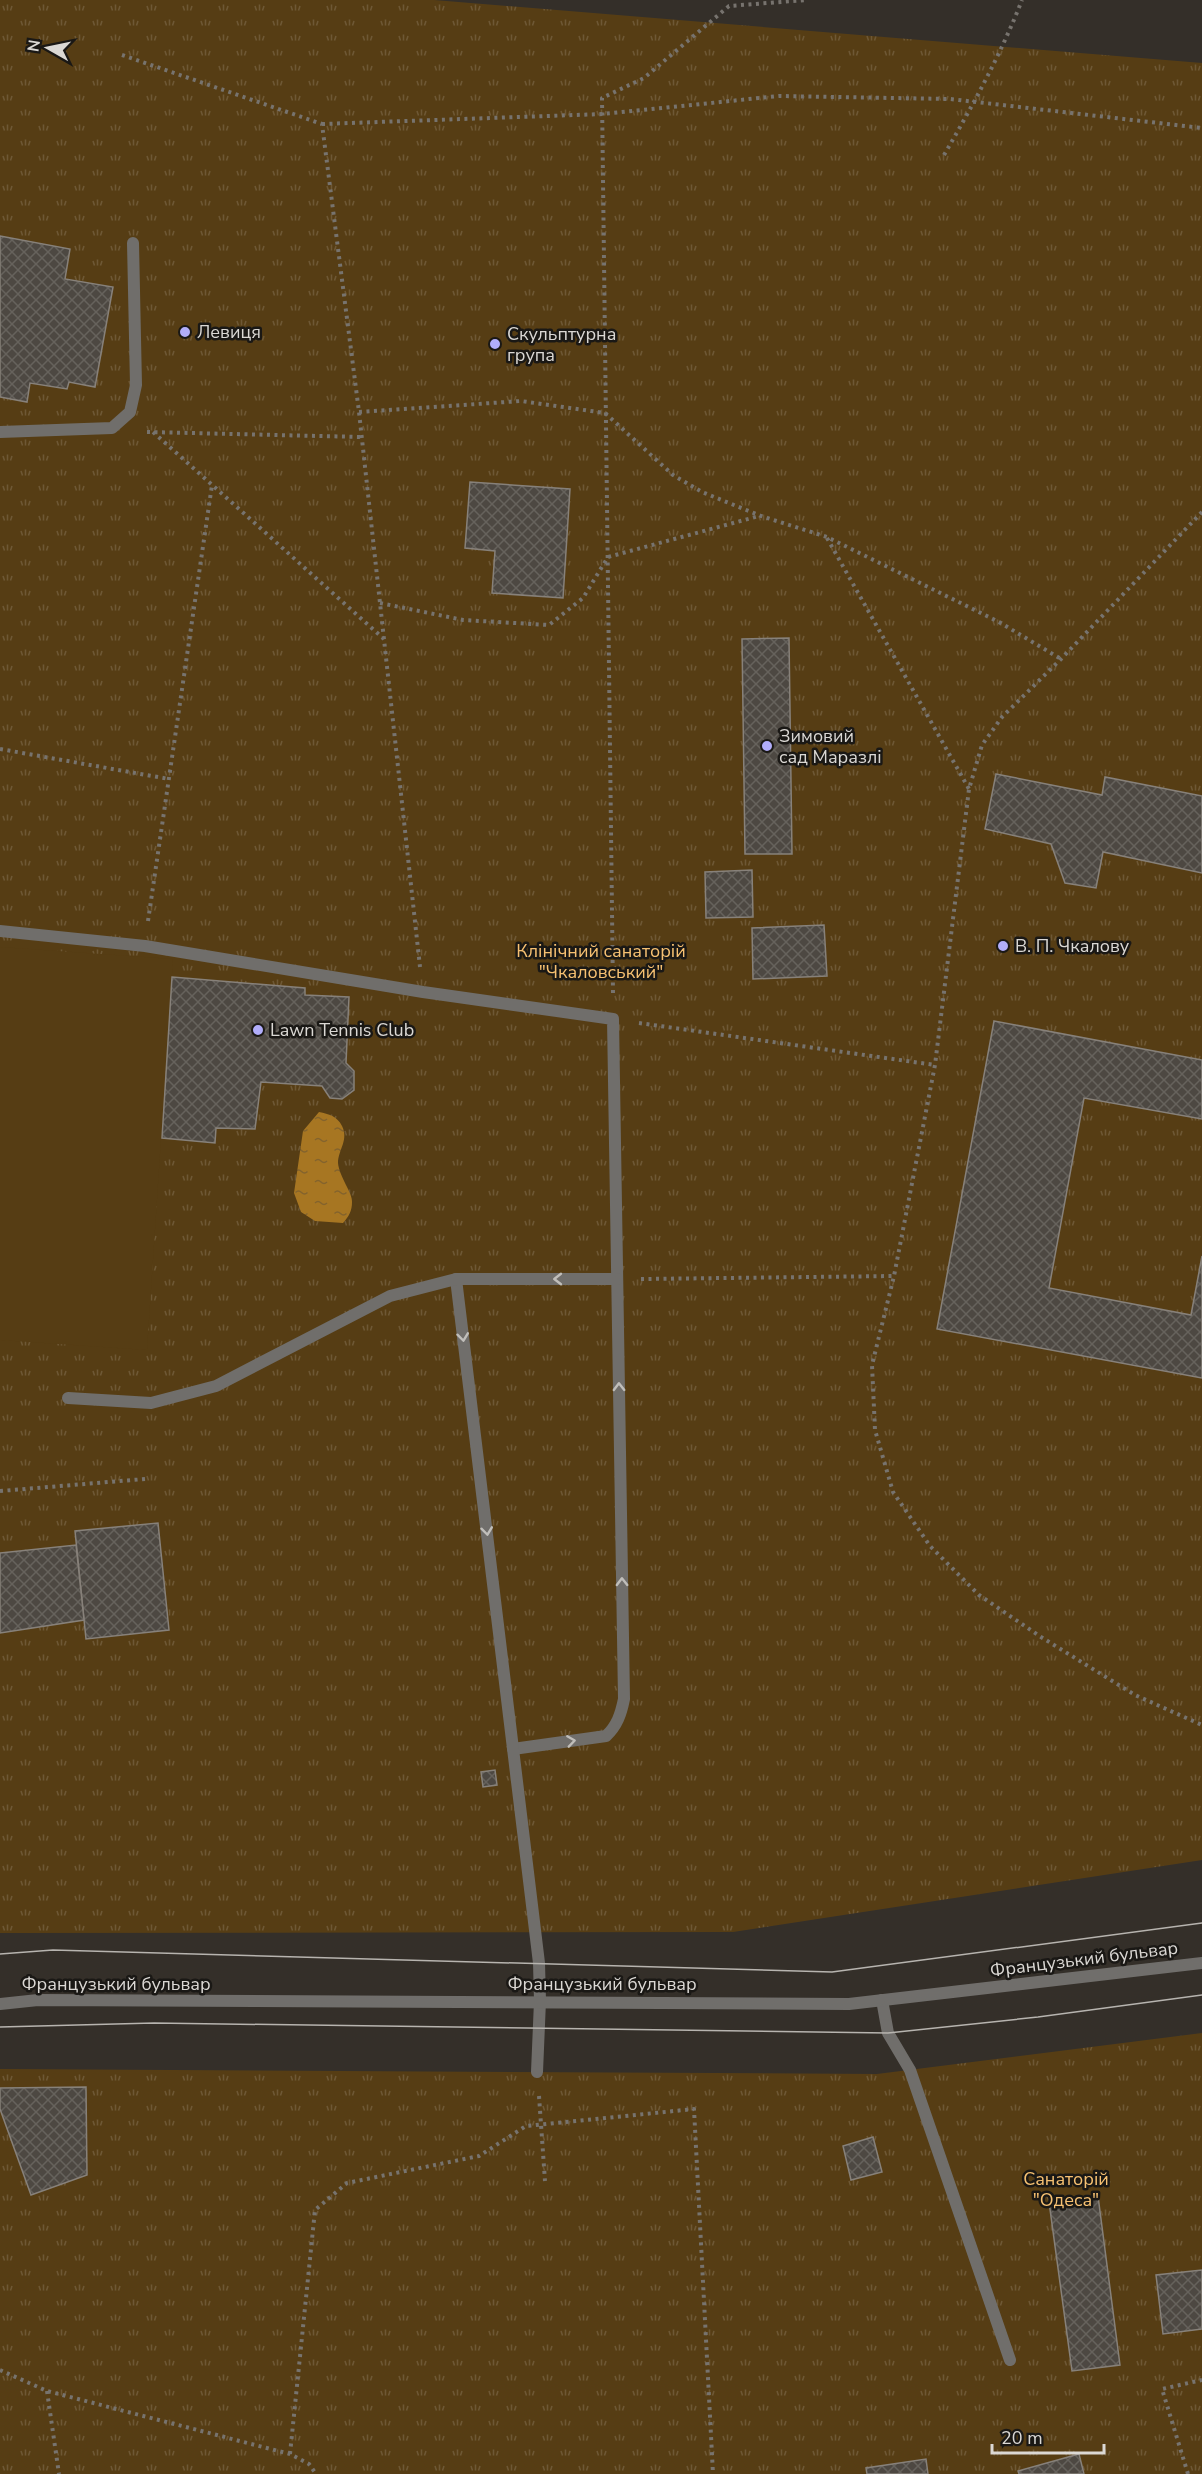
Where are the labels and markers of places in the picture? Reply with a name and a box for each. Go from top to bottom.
place label: Левиця [197,320,261,344]
place label: Скульптурна група [507,322,616,367]
marker: Левиця [178,325,192,339]
marker: Скульптурна група [488,337,502,351]
place label: Зимовий сад Маразлі [779,724,882,769]
marker: Зимовий сад Маразлі [760,739,774,753]
place label: В. П. Чкалову [1015,934,1130,958]
marker: В. П. Чкалову [996,939,1010,953]
place label: Lawn Tennis Club [270,1018,414,1042]
marker: Lawn Tennis Club [251,1023,265,1037]

